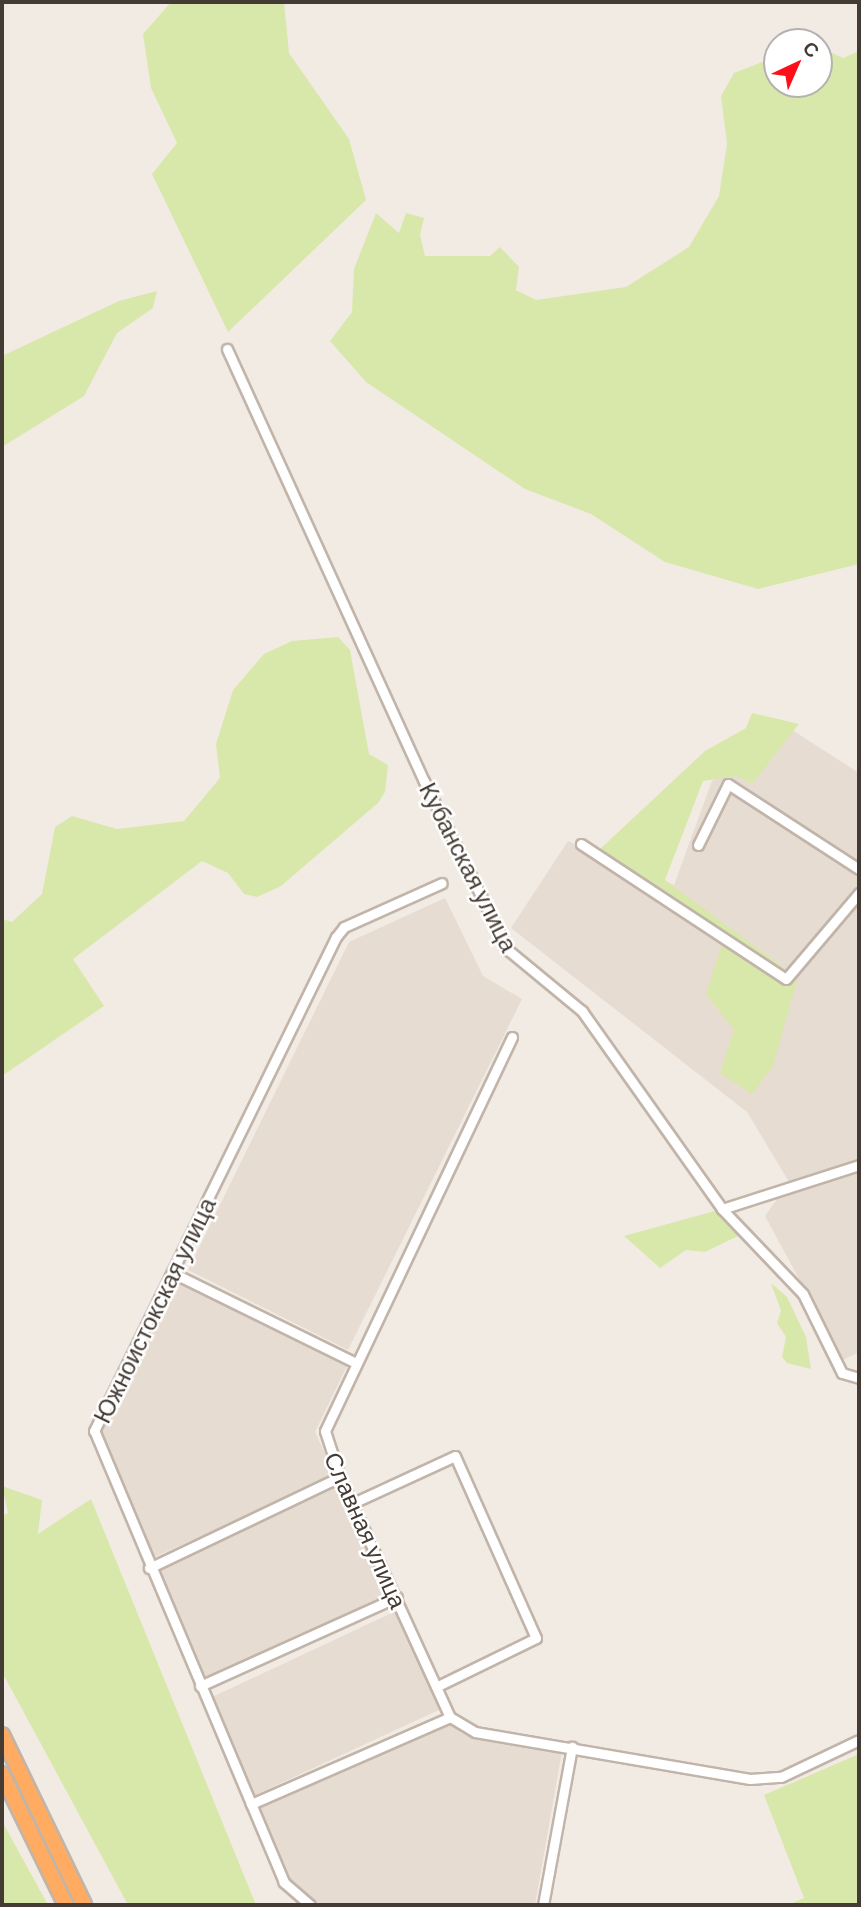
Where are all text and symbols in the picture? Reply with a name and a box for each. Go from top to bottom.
north arrow [763,28,833,98]
text: С [799,36,824,62]
street label: Кубанская улица [414,778,524,956]
street label: Южноистокская улица [87,1193,221,1427]
street label: Славная улица [319,1447,413,1613]

